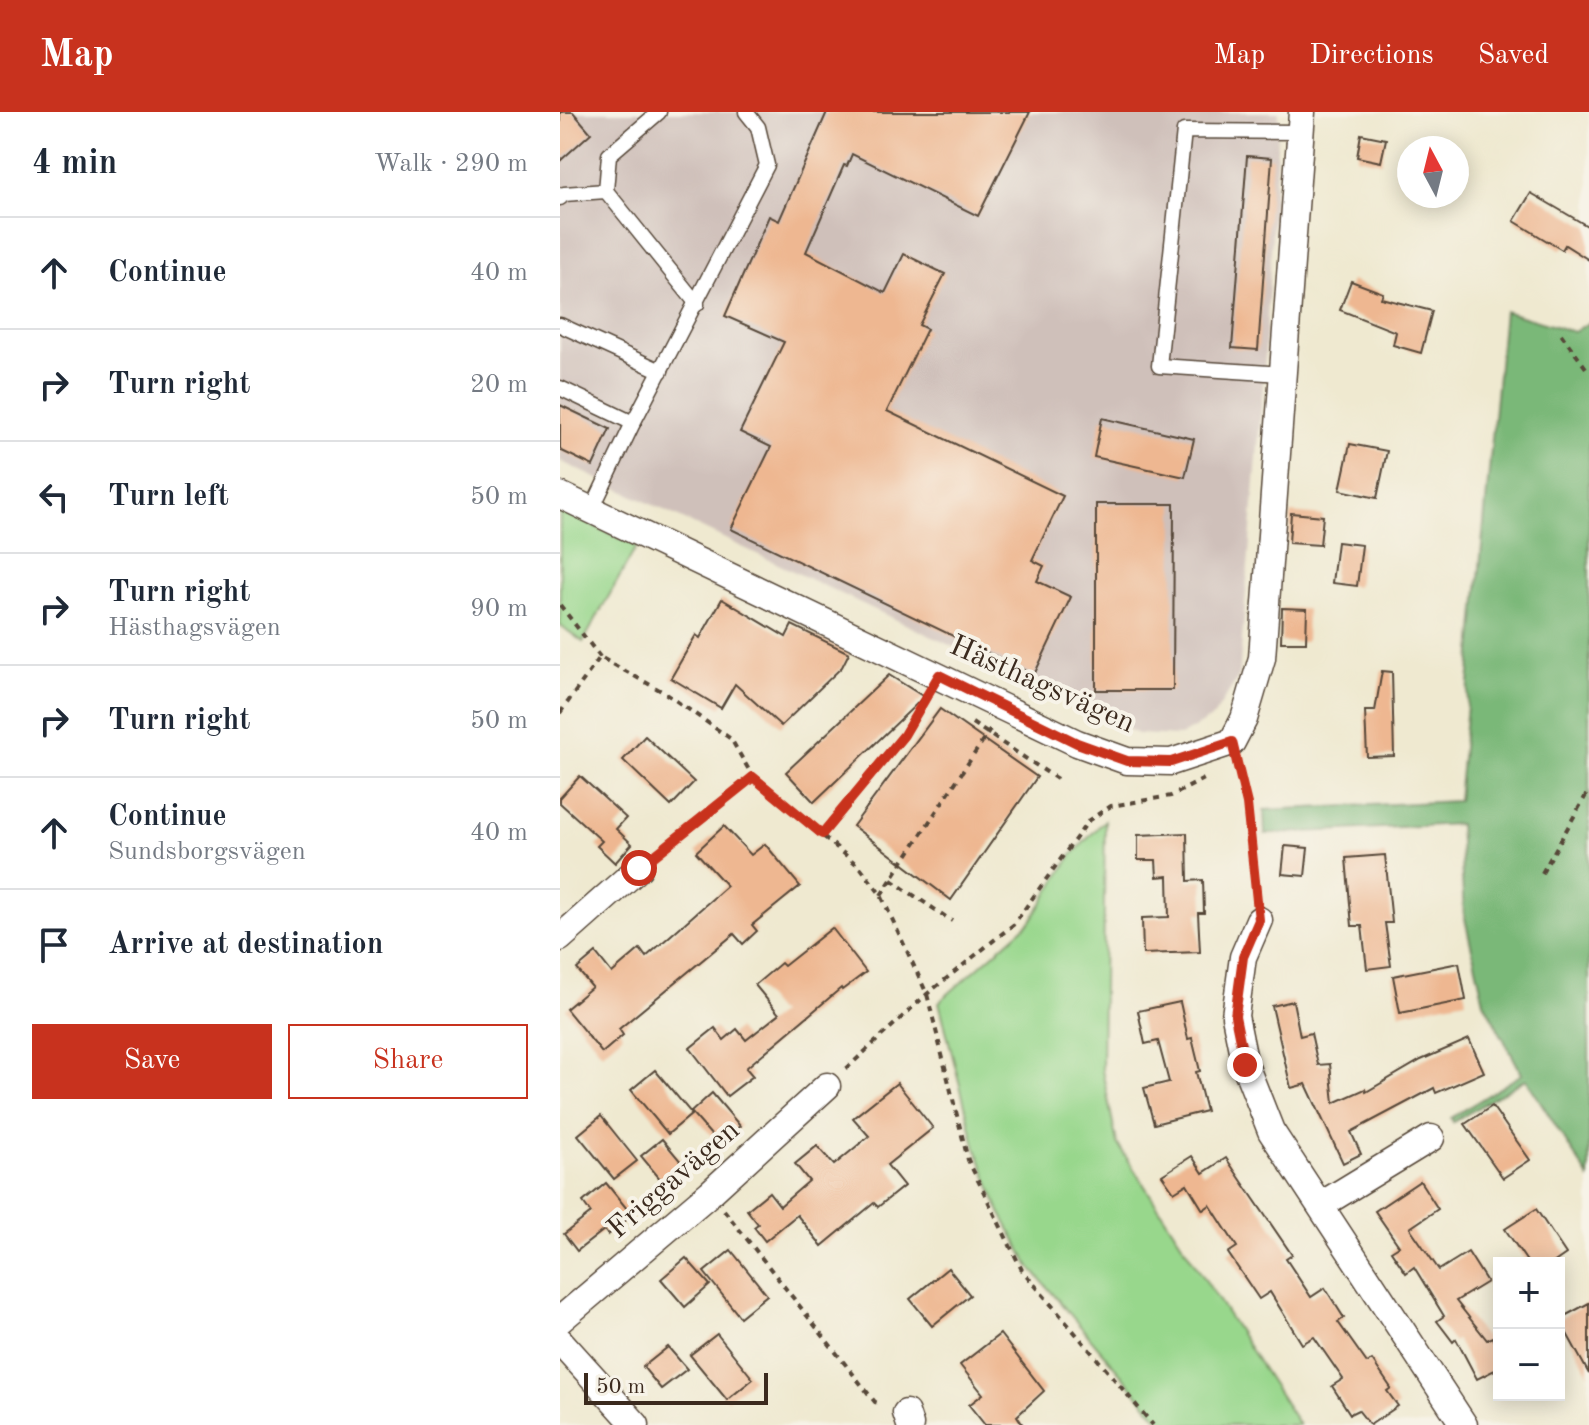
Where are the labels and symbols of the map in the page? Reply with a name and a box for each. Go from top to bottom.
north arrow [1397,136,1469,208]
street label: Hästhagsvägen [945,631,1139,739]
route start [621,850,657,886]
route end [1227,1047,1263,1083]
street label: Friggavägen [602,1115,746,1245]
scale bar [584,1369,768,1405]

